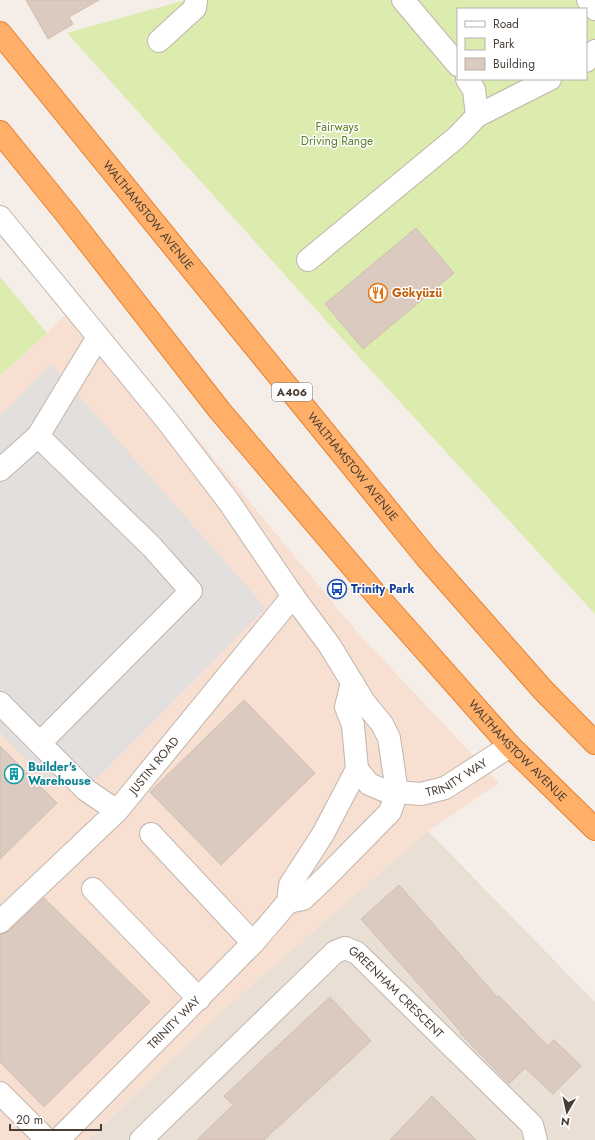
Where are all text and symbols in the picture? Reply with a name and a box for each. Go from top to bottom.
legend [457,8,587,80]
text: Road [493,15,519,33]
text: Park [493,35,515,53]
text: Building [493,55,535,73]
park label: Fairways Driving Range [301,118,373,150]
street label: WALTHAMSTOW AVENUE [98,157,198,274]
restaurant icon: Gökyüzü [367,282,389,304]
place label: Gökyüzü [392,284,442,302]
road number: A406 [272,383,312,401]
street label: WALTHAMSTOW AVENUE [303,408,402,525]
bus stop icon: Trinity Park [326,578,348,600]
place label: Trinity Park [351,580,414,598]
street label: WALTHAMSTOW AVENUE [464,696,571,806]
street label: JUSTIN ROAD [124,733,183,800]
street label: TRINITY WAY [424,754,491,801]
place label: Builder's Warehouse [28,758,91,790]
building icon: Builder's Warehouse [3,763,25,785]
street label: GREENHAM CRESCENT [346,942,448,1043]
street label: TRINITY WAY [144,992,205,1053]
north arrow [547,1092,587,1132]
scale bar [10,1106,101,1132]
text: 20 m [16,1111,43,1129]
text: N [560,1113,571,1130]

